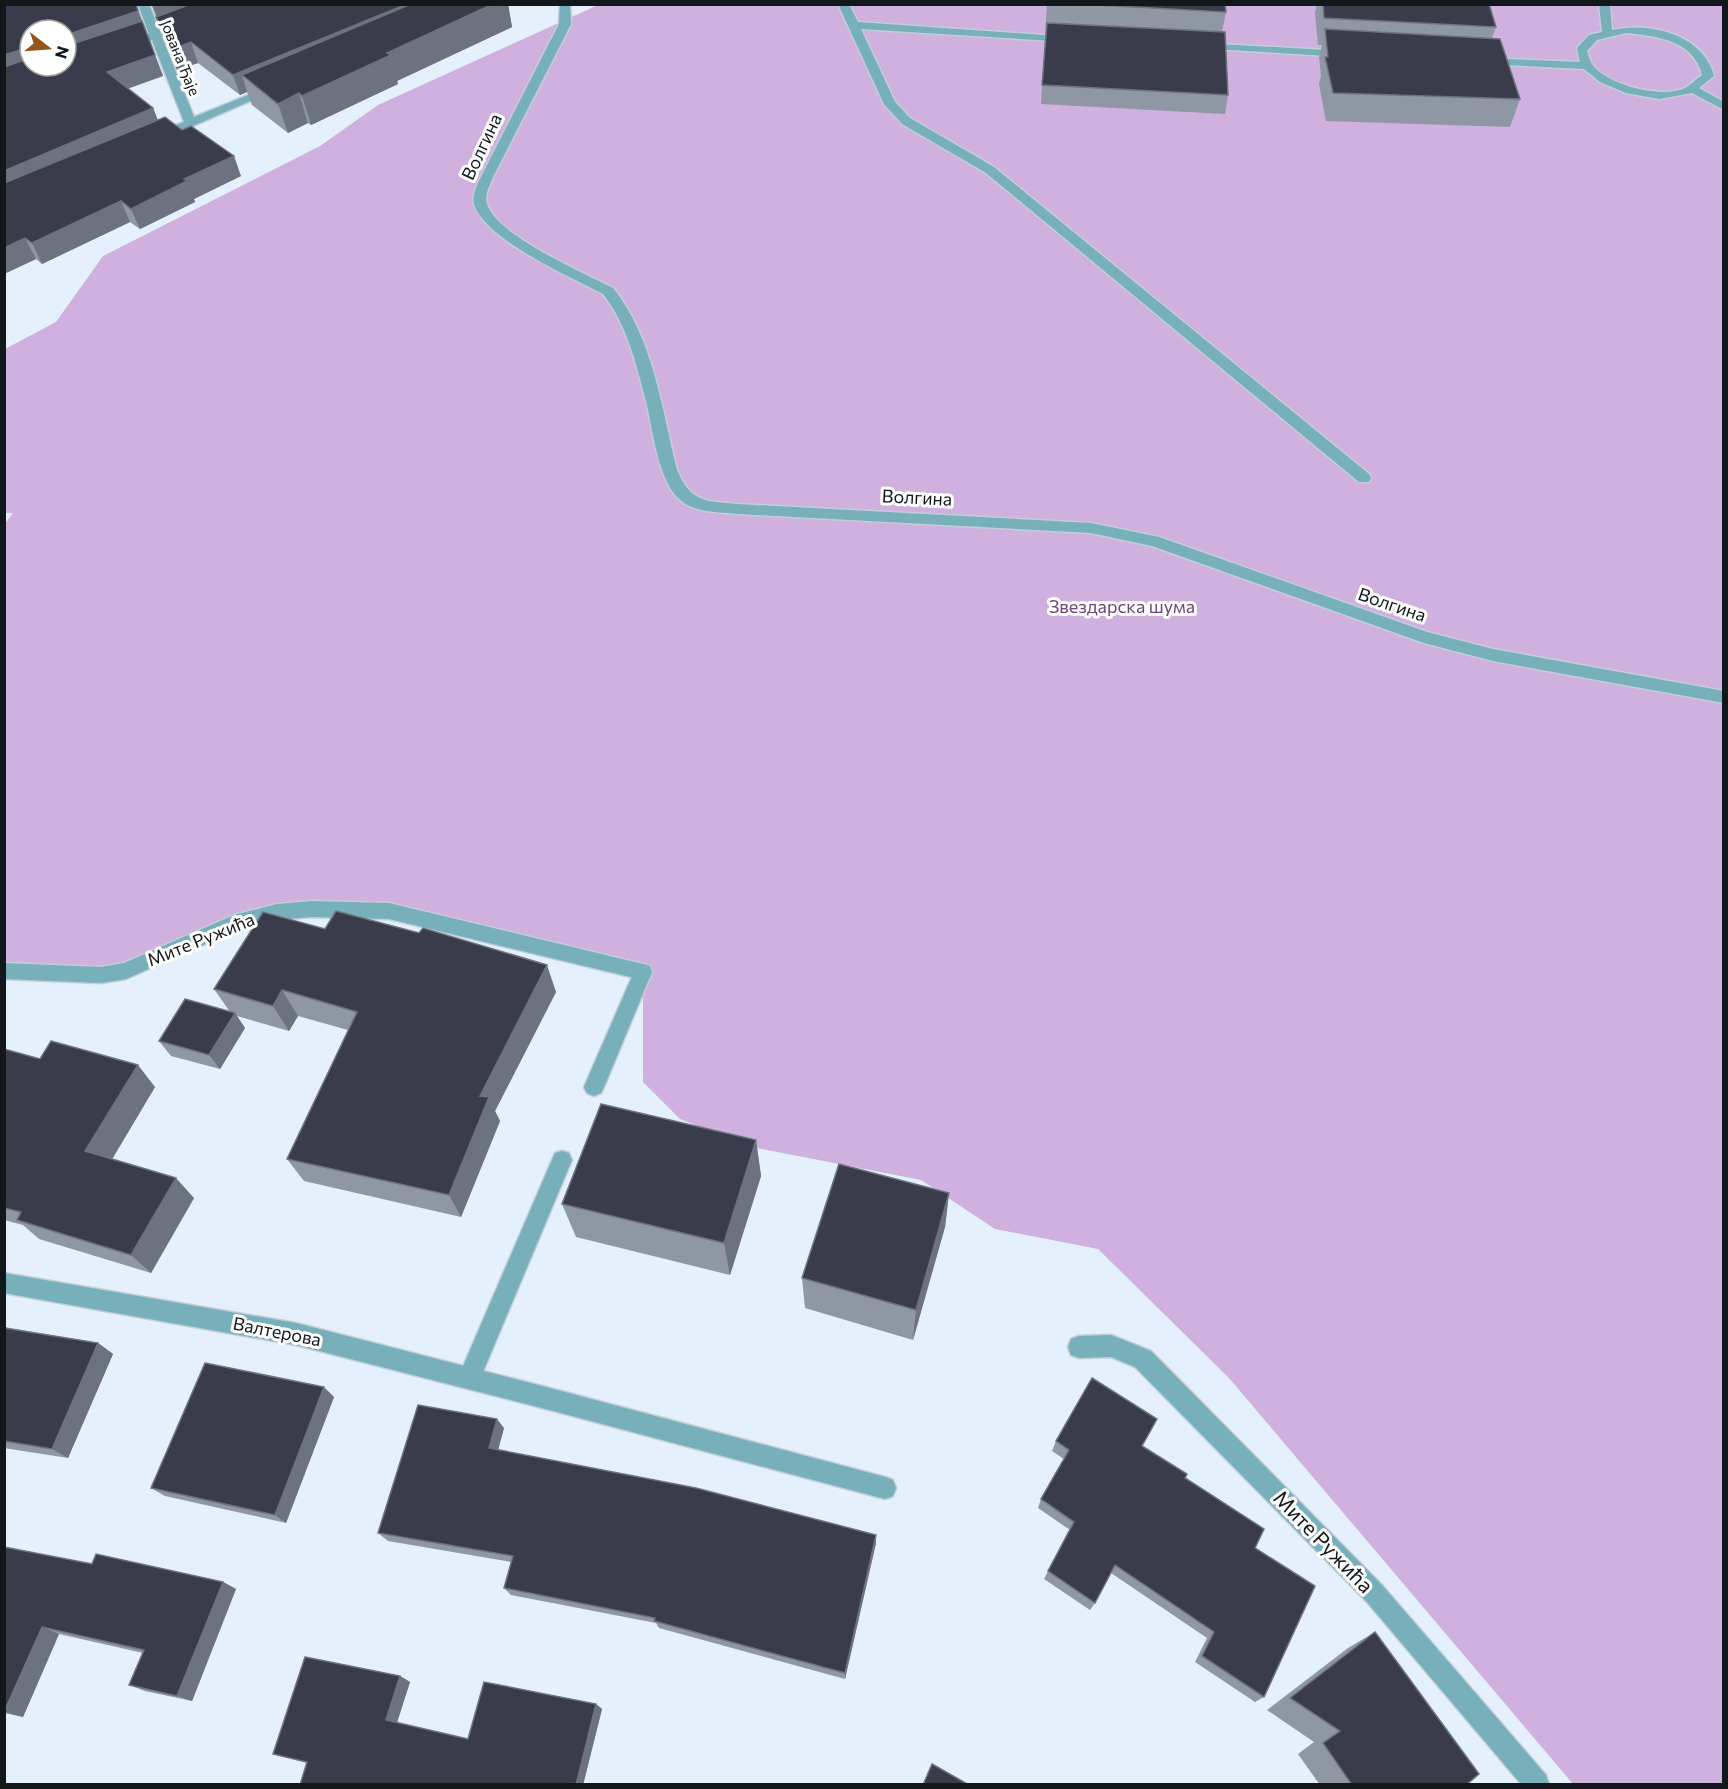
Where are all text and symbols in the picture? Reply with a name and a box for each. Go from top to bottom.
street label: Јована Ђаје [158,17,204,98]
north arrow [18,18,78,78]
text: N [52,44,74,61]
street label: Волгина [456,110,506,183]
street label: Волгина [881,484,953,510]
street label: Волгина [1355,582,1429,626]
park label: Звездарска шума [1049,595,1195,617]
street label: Мите Ружића [144,908,257,971]
street label: Валтерова [231,1312,323,1350]
street label: Мите Ружића [1269,1485,1379,1597]

